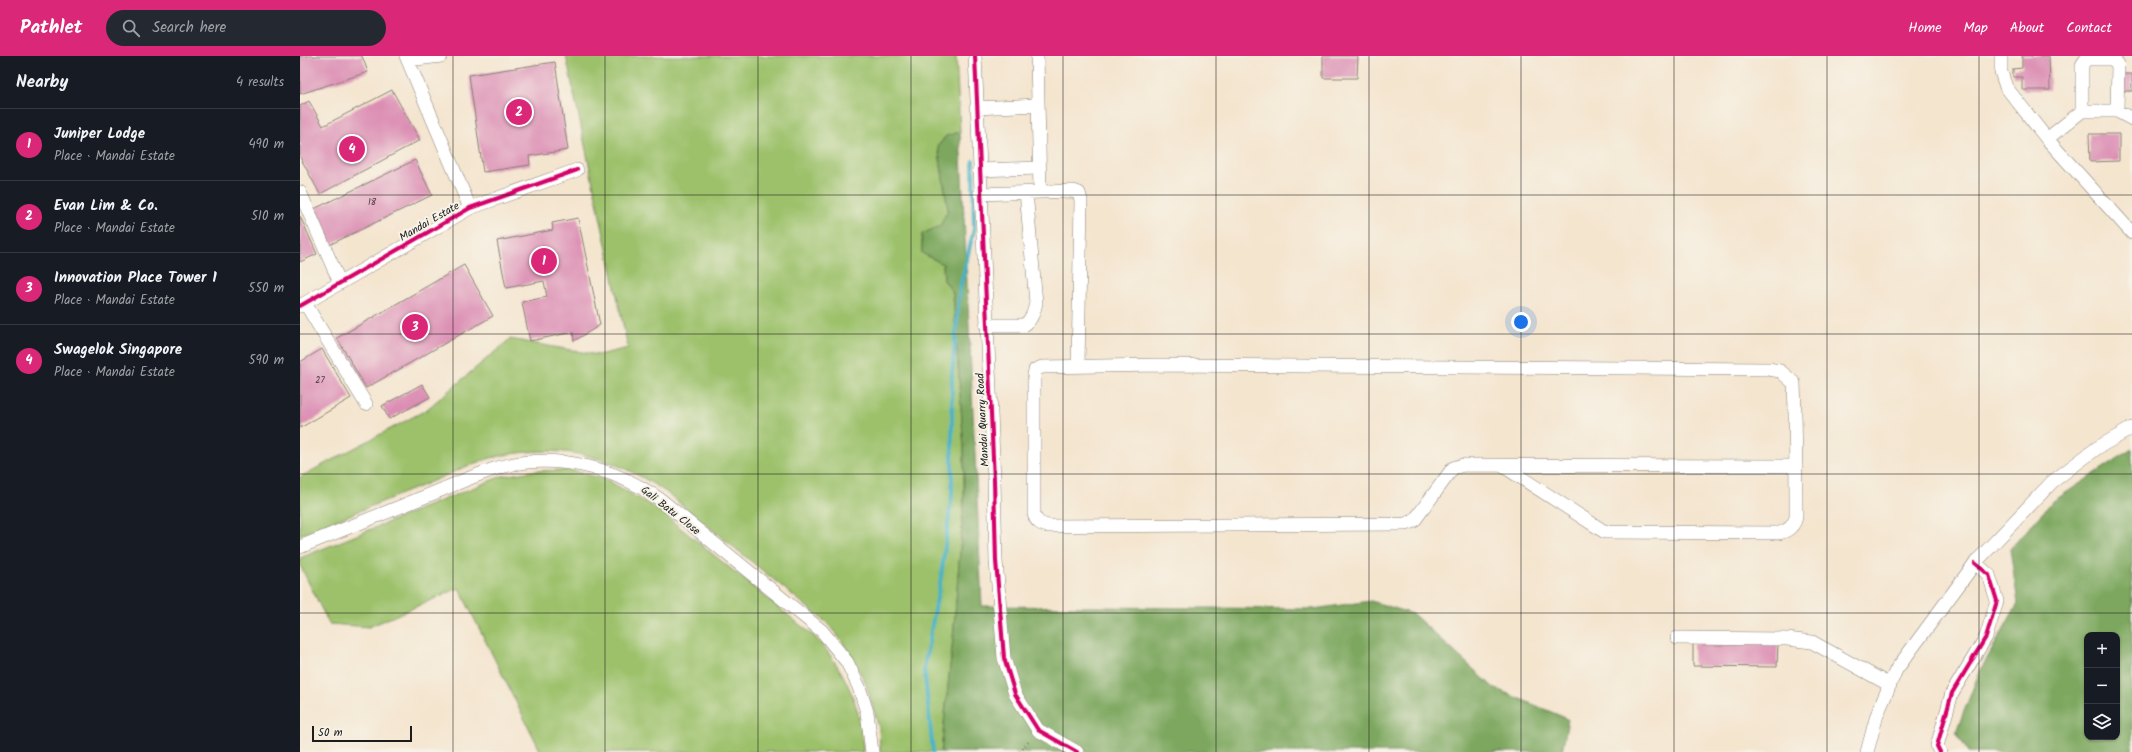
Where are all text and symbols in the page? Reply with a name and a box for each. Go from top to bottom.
search box [106,10,386,46]
text: Pathlet [20,13,82,43]
text: Search here [152,16,226,40]
icon: search [120,17,142,39]
text: Home [1908,17,1942,39]
text: Map [1964,17,1988,39]
text: About [2010,17,2044,39]
text: Contact [2066,17,2112,39]
text: Nearby [16,69,68,96]
text: 4 results [236,72,284,93]
pin: 2 [506,97,532,127]
text: Juniper Lodge [54,122,145,146]
text: 1 [27,134,31,155]
text: 490 m [248,134,284,155]
pin: 4 [339,134,365,164]
text: Place · Mandai Estate [54,146,175,167]
text: Evan Lim & Co. [54,194,158,218]
house number: 18 [368,195,377,210]
street label: Mandai Estate [396,197,463,246]
text: 2 [25,206,33,227]
text: 510 m [251,206,284,227]
text: Place · Mandai Estate [54,218,175,239]
pin: 1 [531,246,557,276]
text: Innovation Place Tower 1 [54,266,217,290]
text: 3 [25,278,33,299]
text: 550 m [248,278,284,299]
text: Place · Mandai Estate [54,290,175,311]
pin: 3 [402,312,428,342]
your location [1511,312,1531,332]
text: Swagelok Singapore [54,338,182,362]
text: 4 [25,350,33,371]
text: 590 m [249,350,284,371]
text: Place · Mandai Estate [54,362,175,383]
street label: Mandai Quarry Road [972,372,994,467]
house number: 27 [315,373,326,388]
street label: Gali Batu Close [637,482,704,540]
map controls [2084,632,2120,740]
button: + [2084,632,2120,668]
button: − [2084,668,2120,704]
button: layers [2084,704,2120,740]
scale bar [312,724,412,743]
text: 50 m [318,724,343,742]

